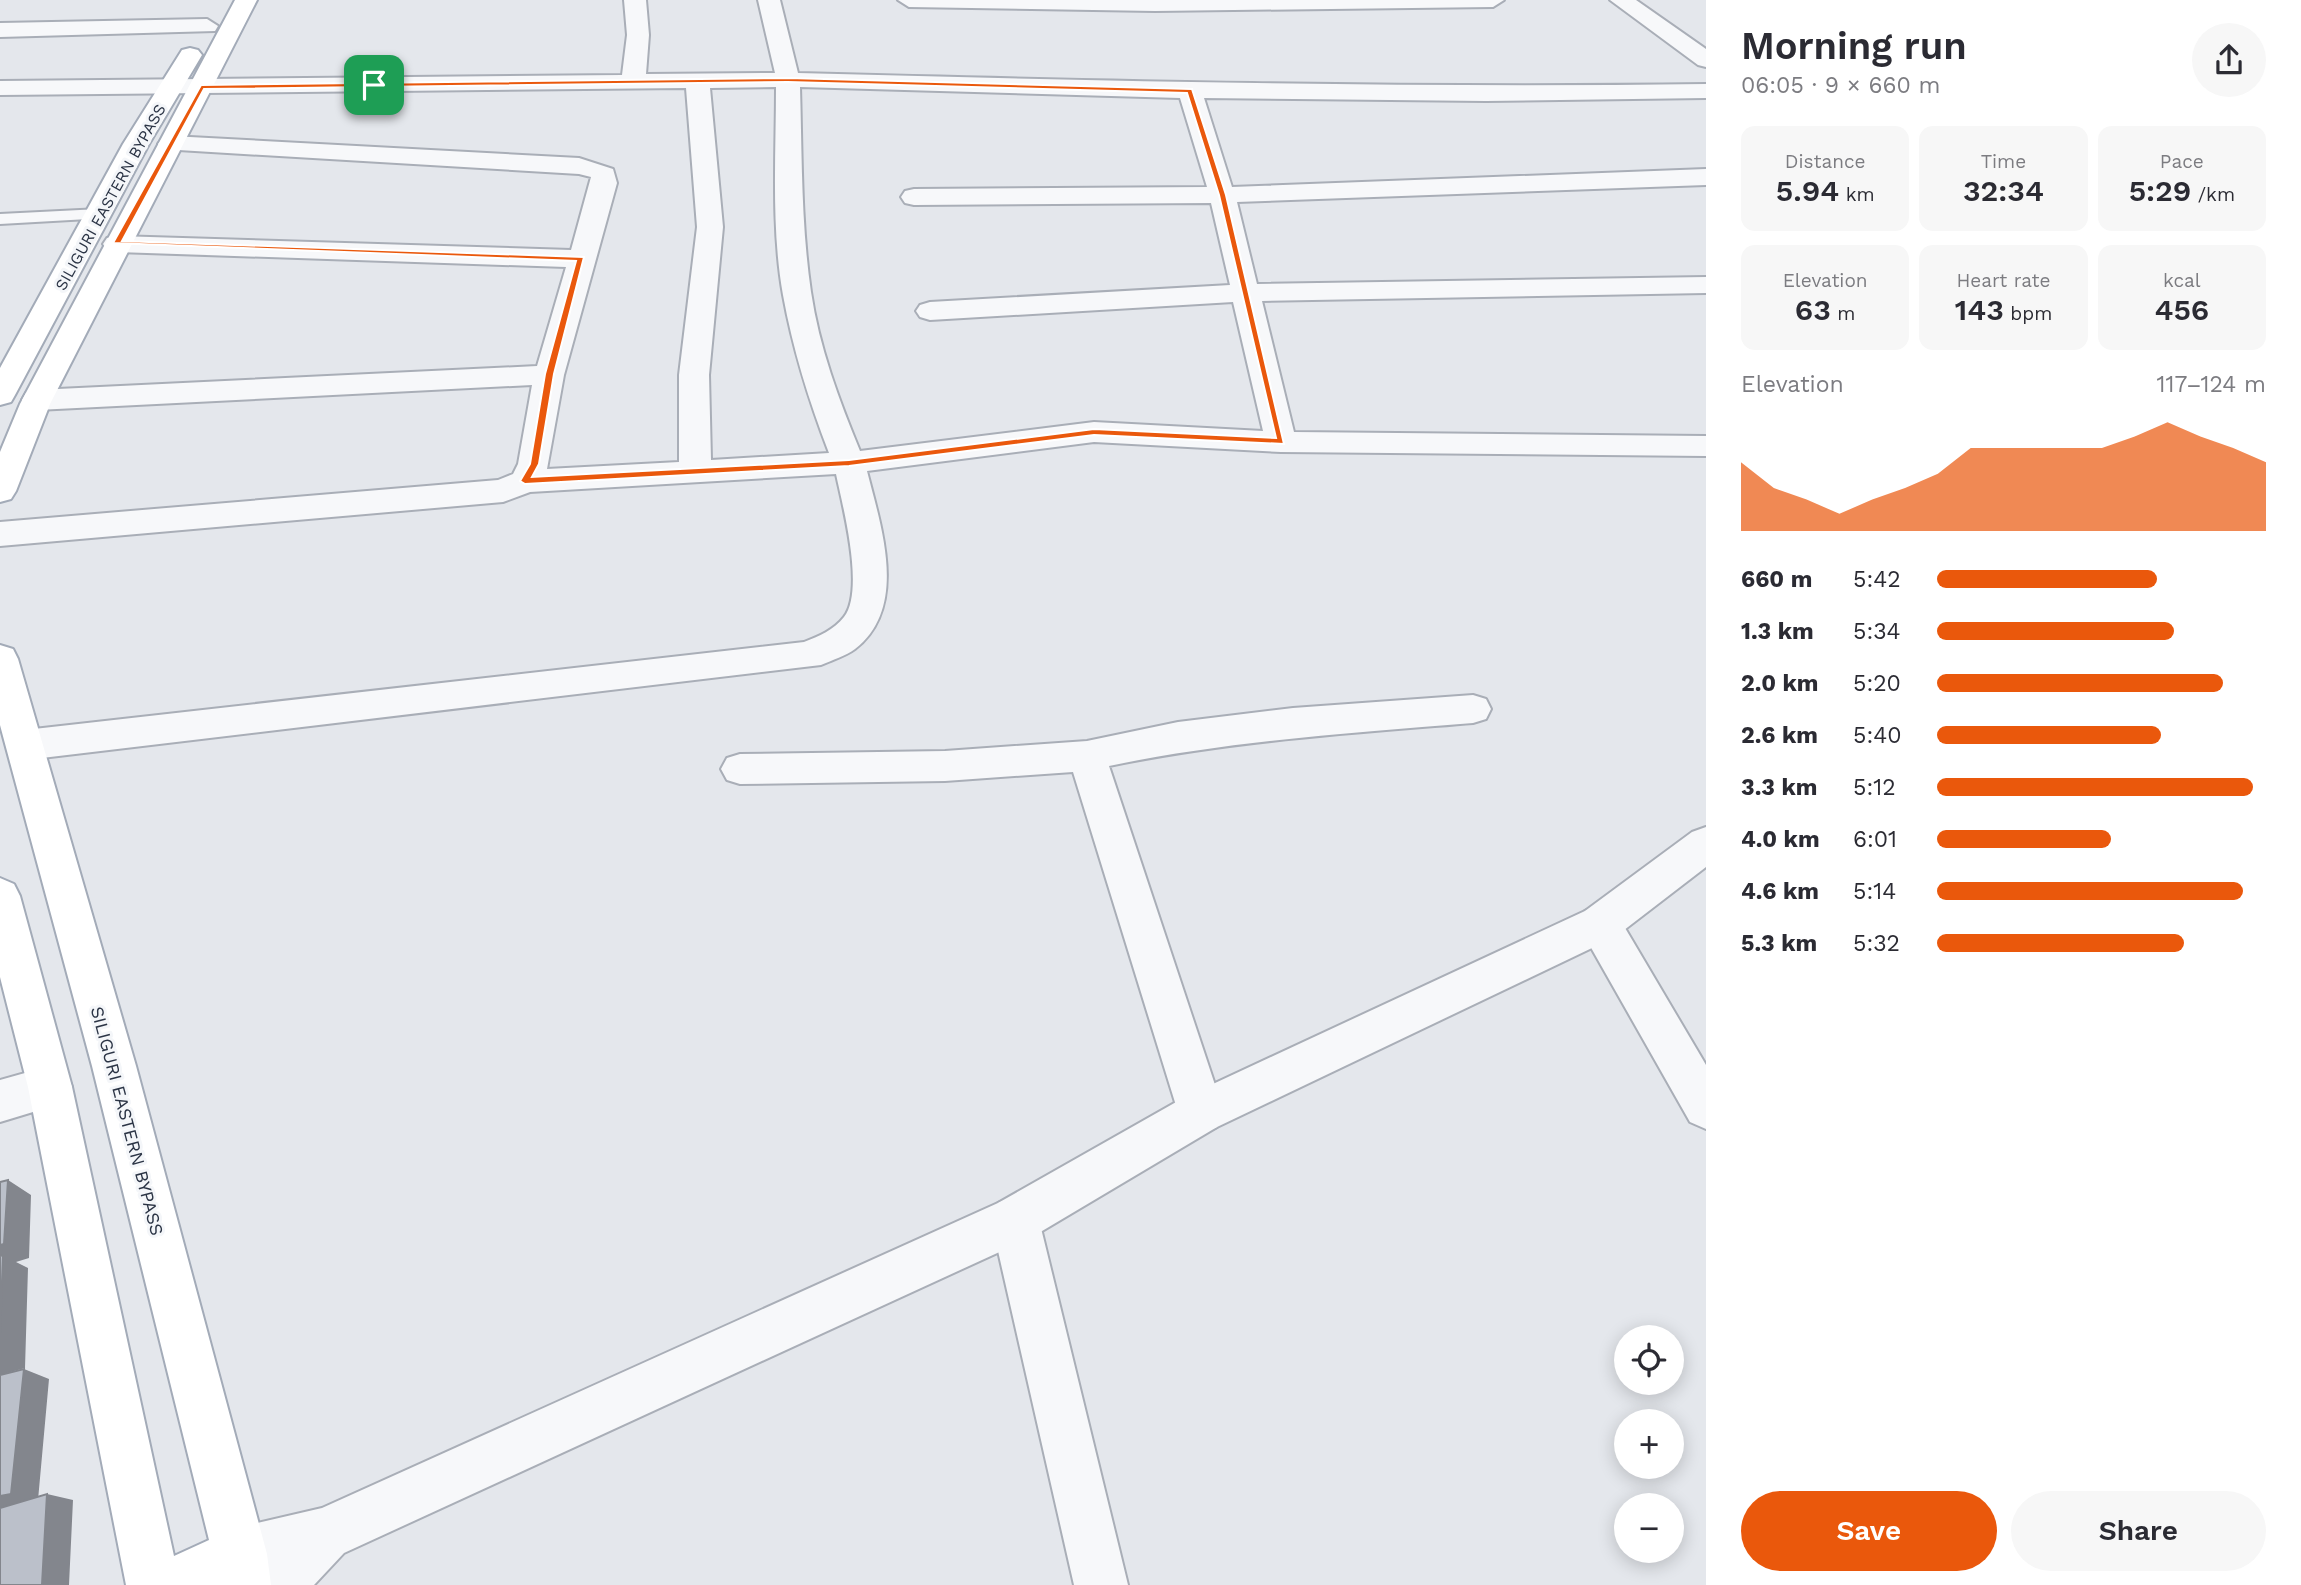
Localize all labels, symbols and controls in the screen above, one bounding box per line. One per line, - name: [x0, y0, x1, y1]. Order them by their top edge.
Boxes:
- button: share: [2192, 23, 2266, 97]
- text: Morning run: [1741, 24, 1967, 68]
- pin: [344, 55, 404, 115]
- icon: arrive: [355, 66, 393, 104]
- text: 06:05 · 9 × 660 m: [1741, 72, 1940, 99]
- street label: SILIGURI EASTERN BYPASS: [51, 101, 170, 294]
- text: Distance: [1785, 150, 1866, 173]
- text: Time: [1981, 150, 2026, 173]
- text: Pace: [2160, 150, 2204, 173]
- text: 5.94: [1776, 173, 1839, 208]
- text: 32:34: [1963, 173, 2044, 208]
- text: 5:29: [2129, 173, 2191, 208]
- text: km: [1839, 183, 1875, 206]
- text: /km: [2191, 183, 2235, 206]
- text: Elevation: [1783, 269, 1868, 292]
- text: Heart rate: [1957, 269, 2050, 292]
- text: kcal: [2163, 269, 2201, 292]
- text: 63: [1795, 292, 1831, 327]
- text: 143: [1955, 292, 2004, 327]
- text: 456: [2154, 292, 2209, 327]
- text: m: [1831, 302, 1855, 325]
- text: bpm: [2004, 302, 2052, 325]
- text: Elevation: [1741, 371, 1844, 398]
- text: 117–124 m: [2157, 371, 2266, 398]
- text: 660 m: [1741, 566, 1812, 593]
- text: 5:42: [1853, 566, 1901, 593]
- text: 1.3 km: [1741, 618, 1814, 645]
- text: 5:34: [1853, 618, 1901, 645]
- text: 2.0 km: [1741, 670, 1819, 697]
- text: 5:20: [1853, 670, 1901, 697]
- text: 2.6 km: [1741, 722, 1818, 749]
- text: 5:40: [1853, 722, 1902, 749]
- text: 3.3 km: [1741, 774, 1817, 801]
- text: 5:12: [1853, 774, 1896, 801]
- text: 4.0 km: [1741, 826, 1820, 853]
- text: 6:01: [1853, 826, 1897, 853]
- text: 4.6 km: [1741, 878, 1819, 905]
- text: 5:14: [1853, 878, 1896, 905]
- text: 5.3 km: [1741, 930, 1817, 957]
- text: 5:32: [1853, 930, 1900, 957]
- street label: SILIGURI EASTERN BYPASS: [87, 1004, 168, 1238]
- map controls: [1614, 1325, 1684, 1563]
- button: locate: [1614, 1325, 1684, 1395]
- button: +: [1614, 1409, 1684, 1479]
- button: Save: [1741, 1491, 1997, 1571]
- button: Share: [2011, 1491, 2266, 1571]
- button: −: [1614, 1493, 1684, 1563]

